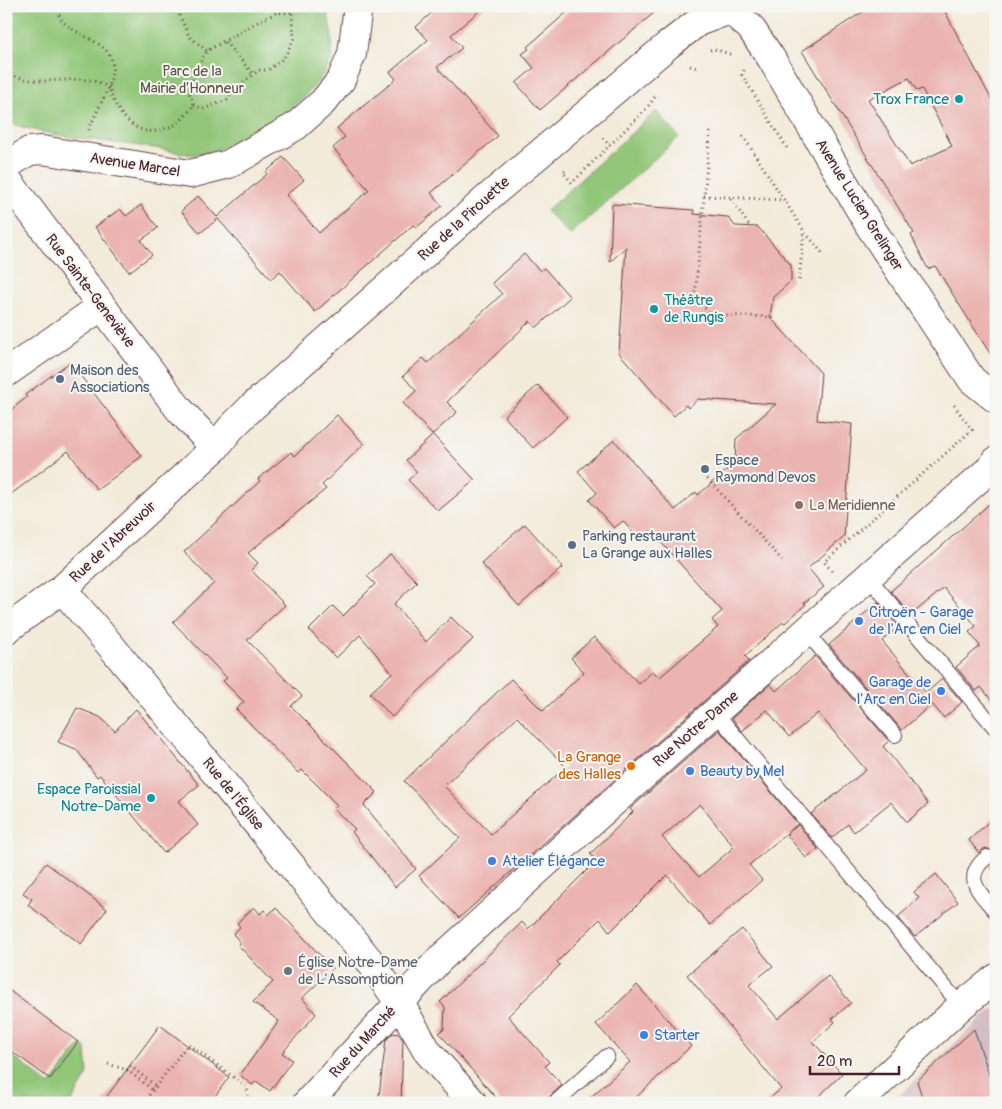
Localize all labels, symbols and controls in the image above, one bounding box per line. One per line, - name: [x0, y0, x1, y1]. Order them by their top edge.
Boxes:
- park label: Parc de la Mairie d’Honneur: [140, 62, 245, 98]
- place label: Trox France: [873, 90, 950, 109]
- marker: Trox France: [953, 93, 965, 105]
- street label: Avenue Lucien Grelinger: [811, 136, 908, 275]
- street label: Avenue Marcel: [89, 148, 181, 182]
- street label: Rue de la Pirouette: [414, 172, 514, 265]
- street label: Rue Sainte-Geneviève: [41, 230, 139, 352]
- place label: Théâtre de Rungis: [664, 291, 724, 327]
- marker: Théâtre de Rungis: [648, 303, 660, 315]
- place label: Maison des Associations: [70, 361, 150, 397]
- marker: Maison des Associations: [54, 373, 66, 385]
- place label: Espace Raymond Devos: [715, 451, 816, 487]
- marker: Espace Raymond Devos: [699, 463, 711, 475]
- place label: La Meridienne: [809, 496, 896, 515]
- street label: Rue de l'Abreuvoir: [66, 497, 161, 587]
- marker: La Meridienne: [793, 499, 805, 511]
- place label: Parking restaurant La Grange aux Halles: [582, 527, 712, 563]
- marker: Parking restaurant La Grange aux Halles: [566, 539, 578, 551]
- place label: Citroën - Garage de l'Arc en Ciel: [869, 603, 974, 639]
- marker: Citroën - Garage de l'Arc en Ciel: [853, 615, 865, 627]
- place label: Garage de l'Arc en Ciel: [857, 673, 932, 709]
- marker: Garage de l'Arc en Ciel: [935, 685, 947, 697]
- street label: Rue Notre-Dame: [649, 686, 743, 771]
- place label: La Grange des Halles: [557, 748, 622, 784]
- street label: Rue de l'Église: [198, 754, 268, 835]
- marker: La Grange des Halles: [625, 760, 637, 772]
- place label: Beauty by Mel: [700, 762, 785, 781]
- marker: Beauty by Mel: [684, 765, 696, 777]
- place label: Espace Paroissial Notre-Dame: [37, 780, 142, 816]
- marker: Espace Paroissial Notre-Dame: [145, 792, 157, 804]
- place label: Atelier Élégance: [502, 852, 606, 871]
- marker: Atelier Élégance: [486, 855, 498, 867]
- place label: Église Notre-Dame de L'Assomption: [298, 953, 418, 989]
- marker: Église Notre-Dame de L'Assomption: [282, 965, 294, 977]
- street label: Rue du Marché: [326, 1002, 400, 1082]
- place label: Starter: [654, 1026, 701, 1045]
- marker: Starter: [638, 1029, 650, 1041]
- scale bar: [810, 1044, 898, 1076]
- text: 20 m: [817, 1052, 852, 1071]

